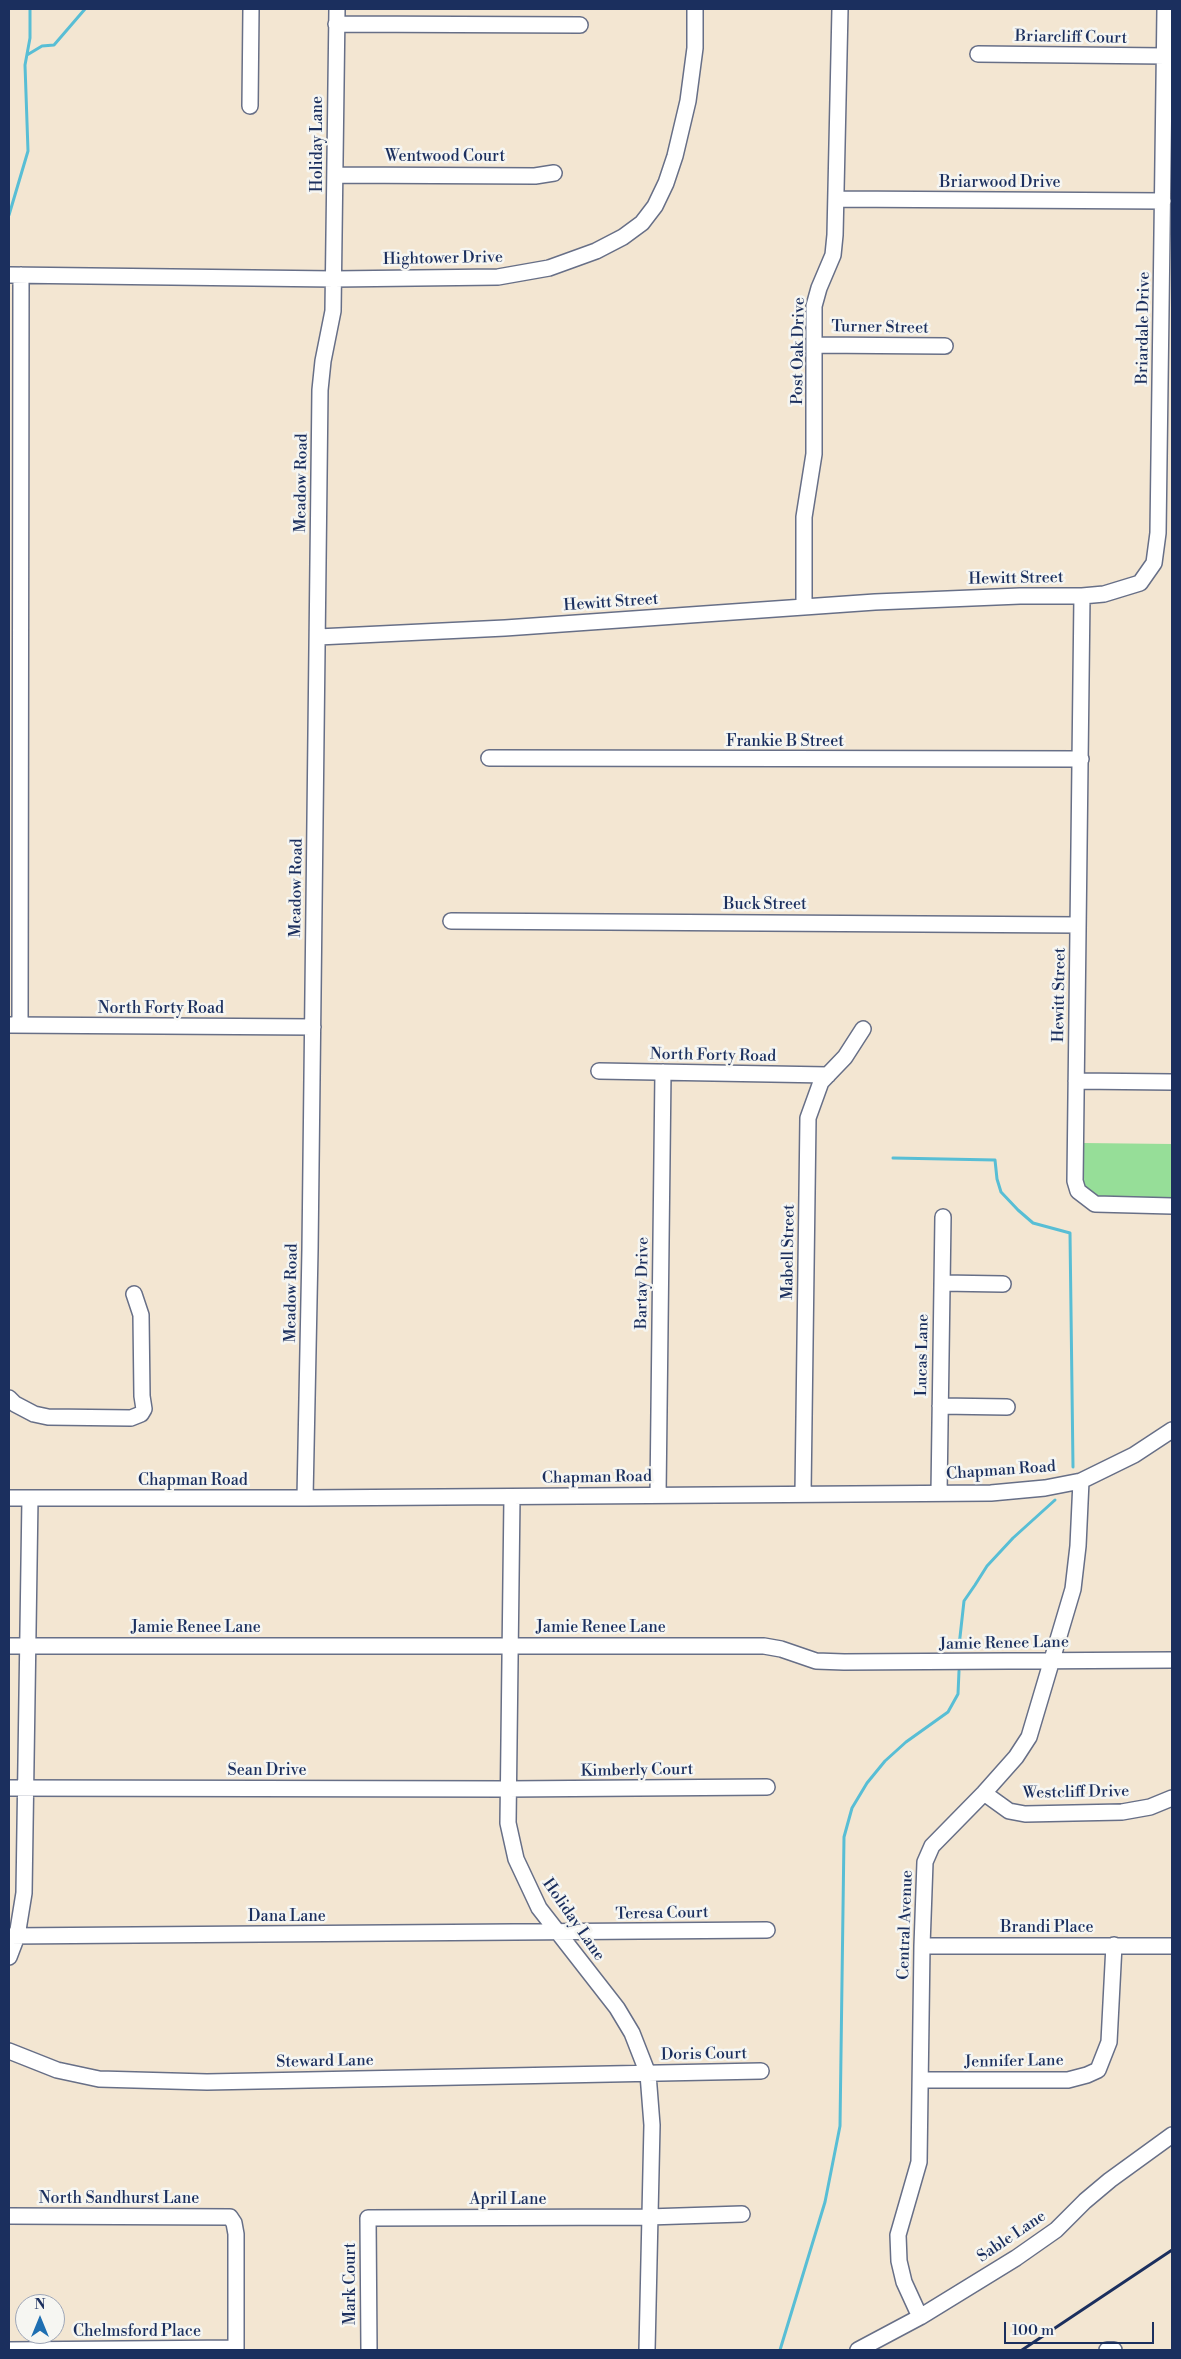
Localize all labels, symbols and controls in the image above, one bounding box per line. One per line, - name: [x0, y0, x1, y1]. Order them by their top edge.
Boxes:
- street label: Briarcliff Court: [1015, 27, 1127, 49]
- street label: Holiday Lane: [308, 96, 328, 192]
- street label: Wentwood Court: [385, 147, 505, 167]
- street label: Briarwood Drive: [939, 173, 1061, 193]
- street label: Hightower Drive: [383, 248, 503, 270]
- street label: Briardale Drive: [1133, 272, 1155, 384]
- street label: Post Oak Drive: [788, 297, 810, 405]
- street label: Turner Street: [831, 318, 929, 338]
- street label: Meadow Road: [292, 433, 312, 533]
- street label: Hewitt Street: [968, 569, 1064, 589]
- street label: Hewitt Street: [563, 590, 659, 616]
- street label: Frankie B Street: [726, 732, 844, 752]
- street label: Meadow Road: [287, 838, 307, 938]
- street label: Buck Street: [723, 895, 807, 915]
- street label: Hewitt Street: [1050, 947, 1070, 1043]
- street label: North Forty Road: [98, 999, 224, 1019]
- street label: North Forty Road: [650, 1045, 776, 1067]
- street label: Mabell Street: [779, 1204, 799, 1300]
- street label: Bartay Drive: [633, 1237, 653, 1329]
- street label: Meadow Road: [282, 1243, 302, 1343]
- street label: Lucas Lane: [913, 1314, 933, 1396]
- street label: Chapman Road: [946, 1458, 1056, 1484]
- street label: Chapman Road: [542, 1467, 652, 1489]
- street label: Chapman Road: [138, 1471, 248, 1491]
- street label: Jamie Renee Lane: [131, 1618, 261, 1638]
- street label: Jamie Renee Lane: [536, 1618, 666, 1638]
- street label: Jamie Renee Lane: [939, 1633, 1069, 1655]
- street label: Kimberly Court: [580, 1760, 694, 1782]
- street label: Sean Drive: [228, 1761, 306, 1781]
- street label: Westcliff Drive: [1023, 1782, 1129, 1804]
- street label: Central Avenue: [894, 1870, 918, 1980]
- street label: Holiday Lane: [538, 1875, 608, 1965]
- street label: Teresa Court: [615, 1904, 709, 1924]
- street label: Dana Lane: [248, 1907, 326, 1927]
- street label: Brandi Place: [1000, 1918, 1094, 1938]
- street label: Doris Court: [661, 2045, 747, 2065]
- street label: Steward Lane: [276, 2052, 374, 2072]
- street label: Jennifer Lane: [964, 2052, 1064, 2072]
- street label: North Sandhurst Lane: [39, 2189, 199, 2209]
- street label: April Lane: [469, 2190, 547, 2210]
- street label: Sable Lane: [974, 2207, 1050, 2267]
- street label: Mark Court: [341, 2243, 361, 2325]
- north arrow: [15, 2294, 65, 2344]
- text: N: [34, 2296, 46, 2314]
- scale bar: [1006, 2312, 1156, 2344]
- text: 100 m: [1012, 2321, 1054, 2340]
- street label: Chelmsford Place: [73, 2322, 201, 2342]

